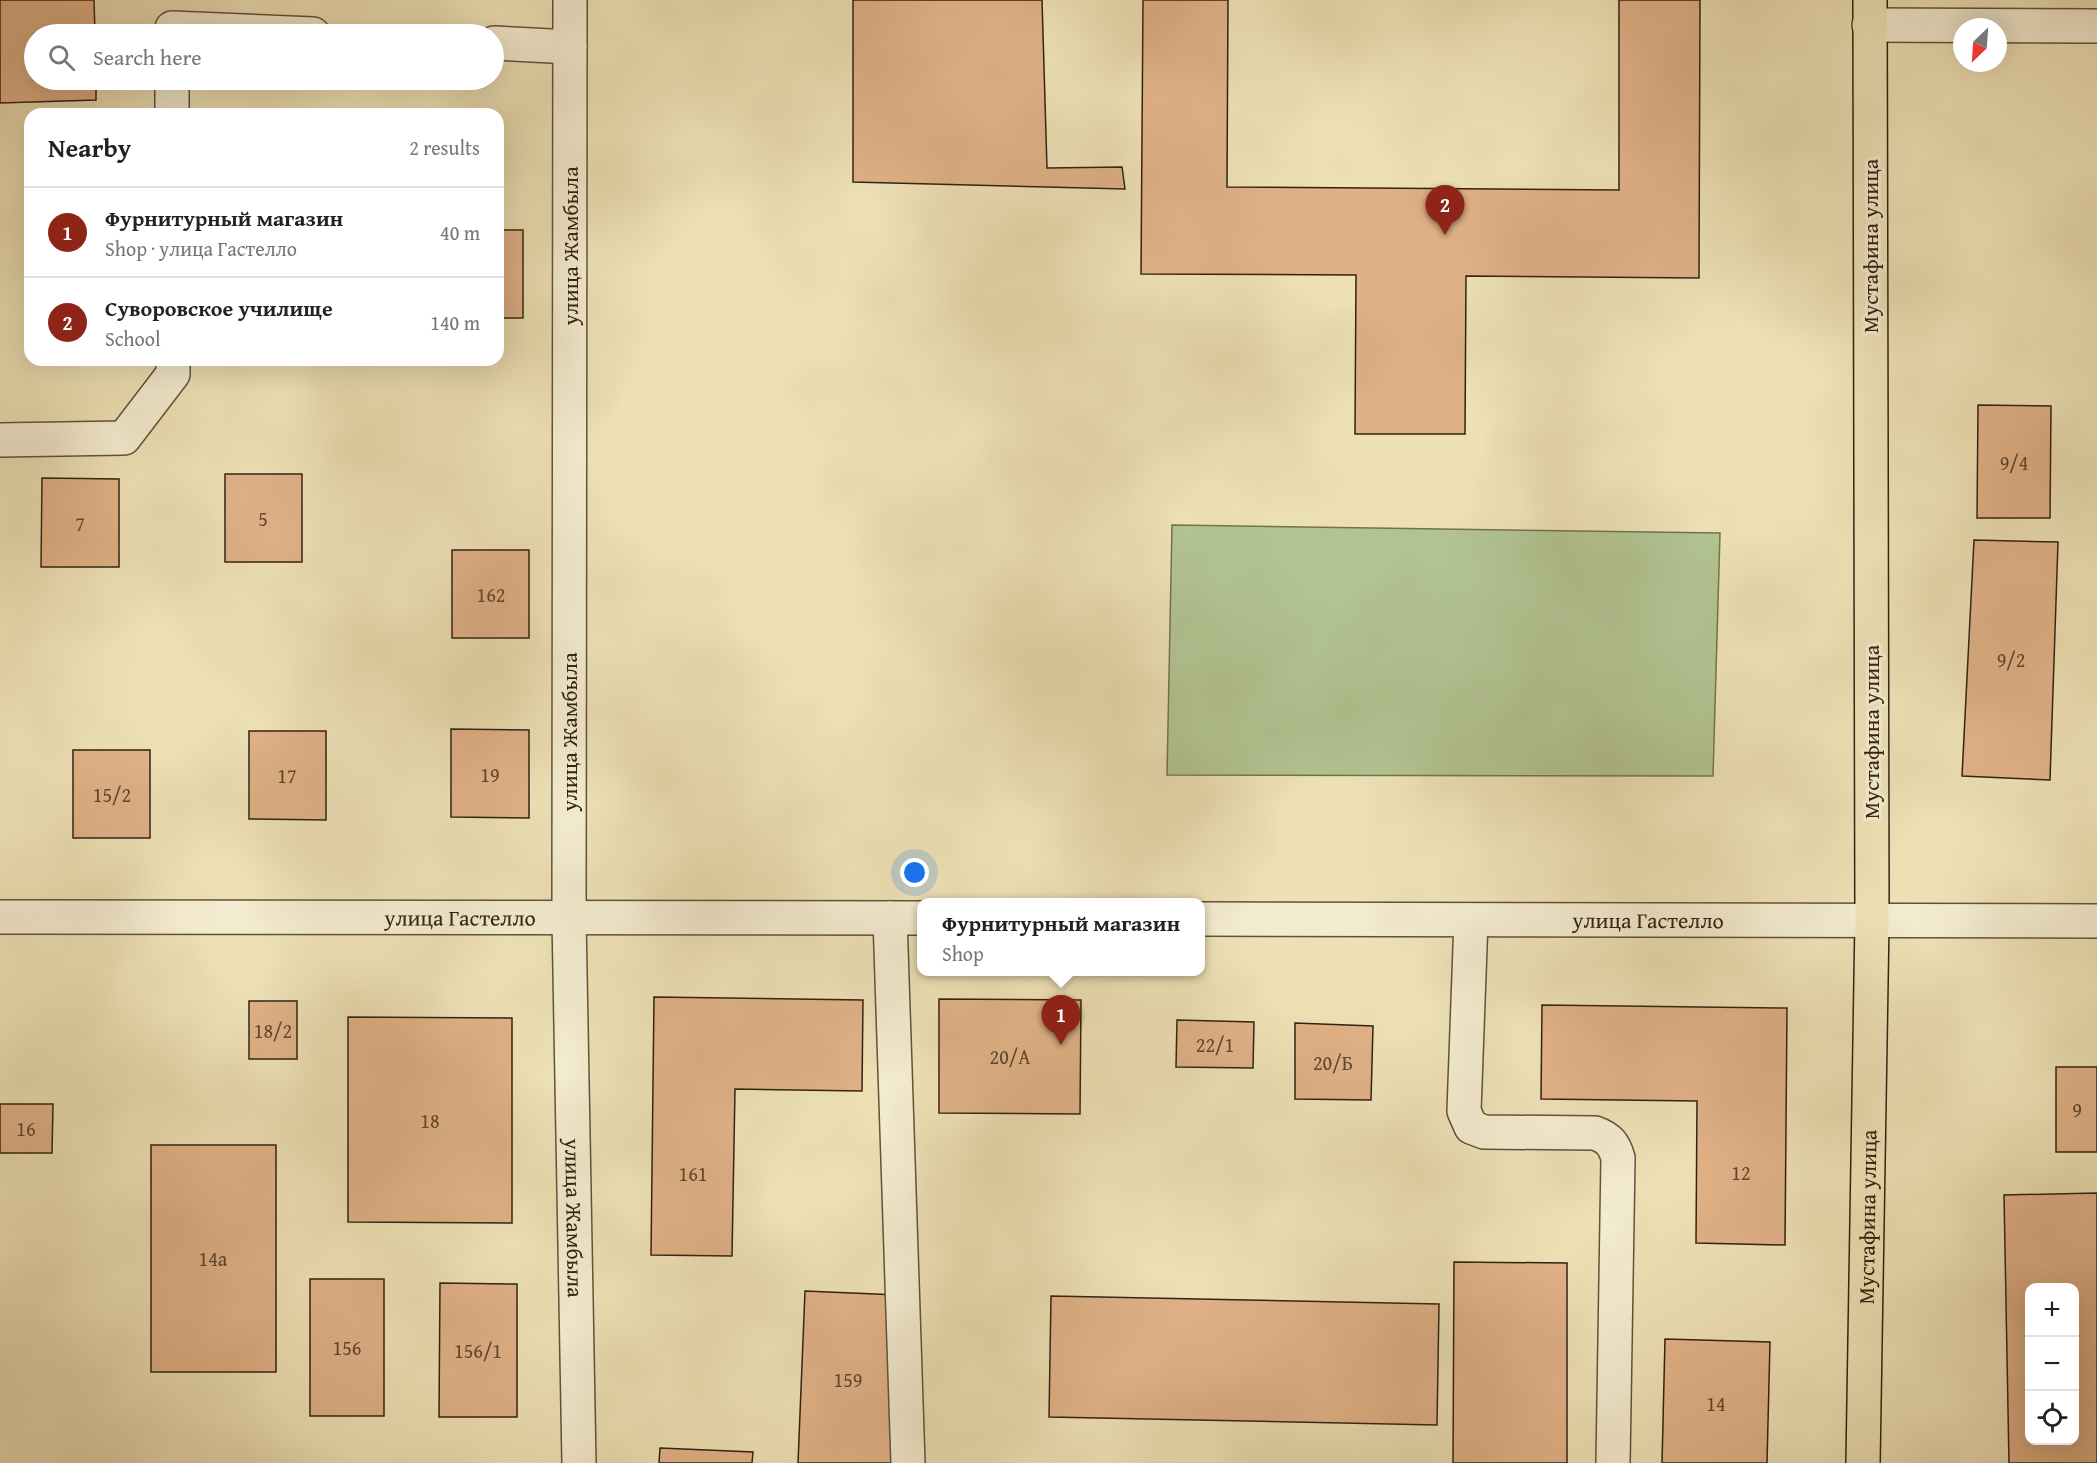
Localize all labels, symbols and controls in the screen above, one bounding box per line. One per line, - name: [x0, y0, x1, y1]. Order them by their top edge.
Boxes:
- north arrow: [1953, 18, 2007, 72]
- search box: [24, 24, 504, 90]
- icon: search: [45, 41, 78, 74]
- text: Search here: [93, 41, 202, 73]
- text: Nearby: [48, 128, 131, 167]
- text: 2 results: [409, 133, 480, 162]
- street label: Мустафина улица: [1854, 158, 1886, 333]
- street label: улица Жамбыла: [554, 166, 586, 327]
- pin: 2: [1426, 186, 1464, 235]
- text: Фурнитурный магазин: [105, 202, 343, 234]
- text: 1: [62, 218, 73, 247]
- text: 40 m: [440, 218, 480, 247]
- text: Shop · улица Гастелло: [105, 234, 297, 263]
- text: Суворовское училище: [105, 292, 333, 324]
- text: 2: [62, 308, 73, 337]
- text: 140 m: [430, 308, 480, 337]
- text: School: [105, 324, 161, 353]
- house number: 9/4: [2000, 448, 2028, 477]
- house number: 5: [258, 504, 268, 533]
- house number: 7: [75, 509, 85, 538]
- house number: 162: [477, 580, 505, 609]
- street label: Мустафина улица: [1855, 644, 1887, 819]
- house number: 9/2: [1997, 645, 2025, 674]
- street label: улица Жамбыла: [553, 652, 585, 813]
- house number: 19: [480, 760, 500, 789]
- house number: 17: [277, 761, 297, 790]
- house number: 15/2: [93, 780, 131, 809]
- your location: [900, 858, 929, 887]
- popup: [917, 898, 1205, 976]
- street label: улица Гастелло: [383, 901, 536, 934]
- street label: улица Гастелло: [1571, 904, 1724, 936]
- text: Фурнитурный магазин: [942, 907, 1180, 939]
- text: Shop: [942, 939, 984, 968]
- pin: 1: [1042, 996, 1080, 1045]
- house number: 18/2: [254, 1016, 292, 1045]
- house number: 22/1: [1196, 1030, 1234, 1059]
- house number: 20/А: [990, 1042, 1030, 1071]
- house number: 20/Б: [1313, 1048, 1353, 1077]
- house number: 9: [2072, 1095, 2082, 1124]
- house number: 18: [420, 1106, 440, 1135]
- house number: 16: [16, 1114, 36, 1143]
- street label: Мустафина улица: [1850, 1129, 1885, 1305]
- street label: улица Жамбыла: [557, 1137, 592, 1298]
- house number: 12: [1731, 1158, 1751, 1187]
- house number: 161: [679, 1159, 707, 1188]
- house number: 14а: [199, 1244, 228, 1273]
- map controls: [2025, 1283, 2079, 1445]
- button: +: [2025, 1283, 2079, 1337]
- house number: 156: [333, 1333, 361, 1362]
- house number: 156/1: [454, 1336, 502, 1365]
- button: −: [2025, 1337, 2079, 1391]
- house number: 159: [834, 1365, 862, 1394]
- house number: 14: [1706, 1389, 1726, 1418]
- button: locate: [2025, 1391, 2079, 1445]

